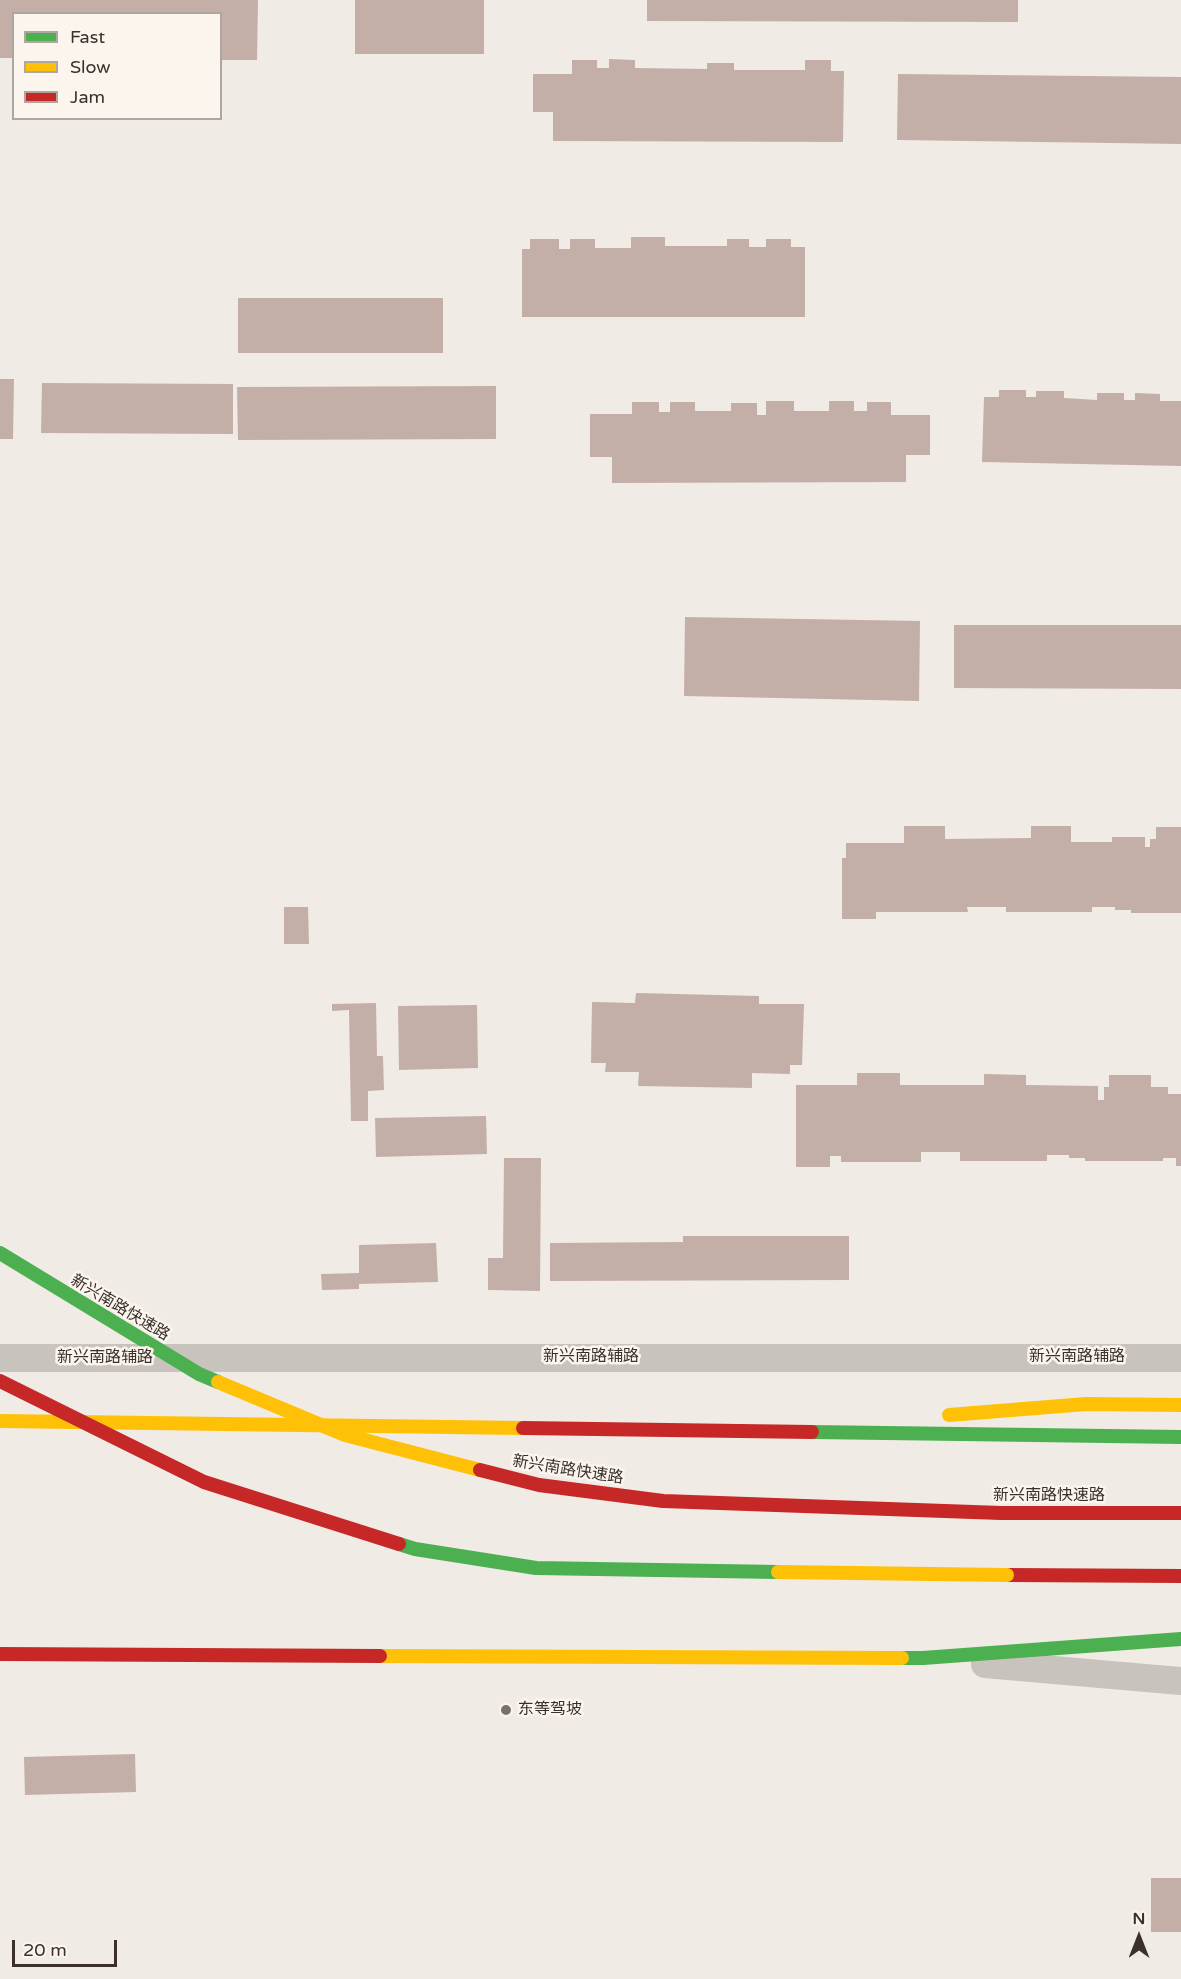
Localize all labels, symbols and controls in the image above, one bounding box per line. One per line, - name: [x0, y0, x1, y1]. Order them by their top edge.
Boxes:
- legend: [12, 12, 222, 120]
- text: Fast: [70, 26, 105, 48]
- text: Slow: [70, 56, 111, 78]
- text: Jam: [70, 86, 105, 108]
- street label: 新兴南路快速路: [67, 1271, 173, 1345]
- street label: 新兴南路辅路: [543, 1347, 639, 1367]
- street label: 新兴南路辅路: [1029, 1347, 1125, 1367]
- street label: 新兴南路辅路: [57, 1348, 153, 1368]
- street label: 新兴南路快速路: [511, 1452, 625, 1488]
- street label: 新兴南路快速路: [993, 1486, 1105, 1506]
- place label: 东等驾坡: [518, 1700, 582, 1720]
- marker: 东等驾坡: [499, 1703, 513, 1717]
- north arrow: [1109, 1907, 1169, 1967]
- text: N: [1133, 1909, 1145, 1929]
- scale bar: [15, 1928, 120, 1966]
- text: 20 m: [23, 1939, 67, 1961]

